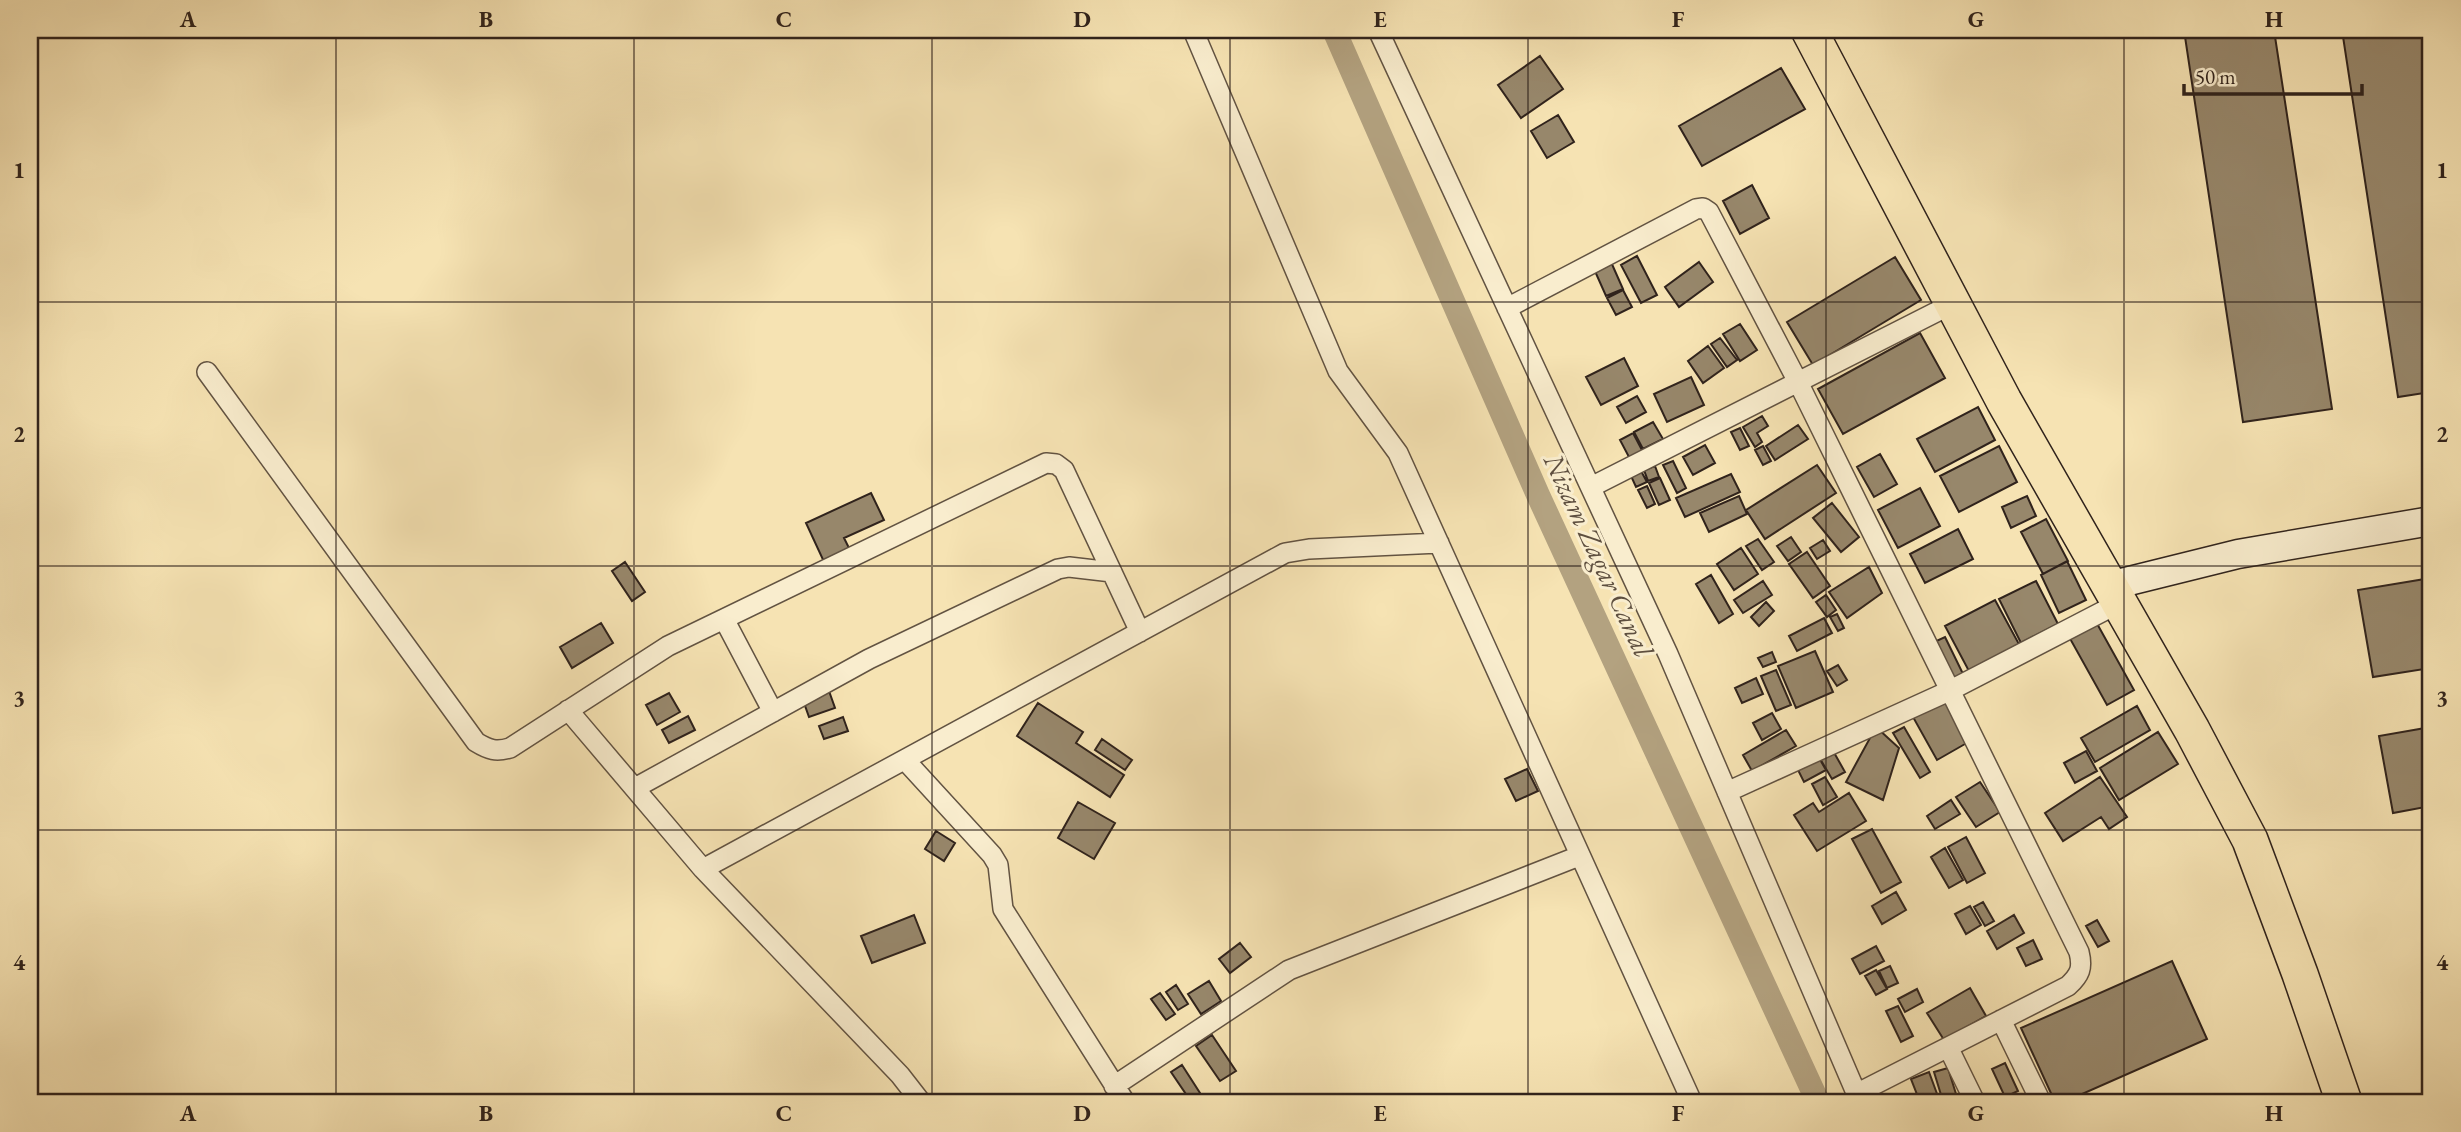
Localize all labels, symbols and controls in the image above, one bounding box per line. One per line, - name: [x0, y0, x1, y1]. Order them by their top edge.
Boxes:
- text: A: [179, 4, 197, 34]
- text: B: [479, 4, 493, 34]
- text: C: [776, 4, 792, 34]
- text: D: [1073, 4, 1091, 34]
- text: E: [1373, 4, 1387, 34]
- text: F: [1672, 4, 1685, 34]
- text: G: [1968, 4, 1984, 34]
- text: H: [2265, 4, 2283, 34]
- scale bar: [2184, 52, 2363, 96]
- text: 50 m: [2195, 63, 2236, 90]
- text: 1: [13, 155, 25, 185]
- text: 1: [2436, 155, 2448, 185]
- text: 2: [13, 419, 25, 449]
- text: 2: [2436, 419, 2448, 449]
- water label: Nizam Zagar Canal: [1536, 447, 1662, 663]
- text: 3: [13, 683, 25, 713]
- text: 3: [2436, 683, 2448, 713]
- text: 4: [13, 947, 26, 977]
- text: 4: [2436, 947, 2449, 977]
- text: A: [179, 1098, 197, 1128]
- text: B: [479, 1098, 493, 1128]
- text: C: [776, 1098, 792, 1128]
- text: D: [1073, 1098, 1091, 1128]
- text: E: [1373, 1098, 1387, 1128]
- text: F: [1672, 1098, 1685, 1128]
- text: G: [1968, 1098, 1984, 1128]
- text: H: [2265, 1098, 2283, 1128]

